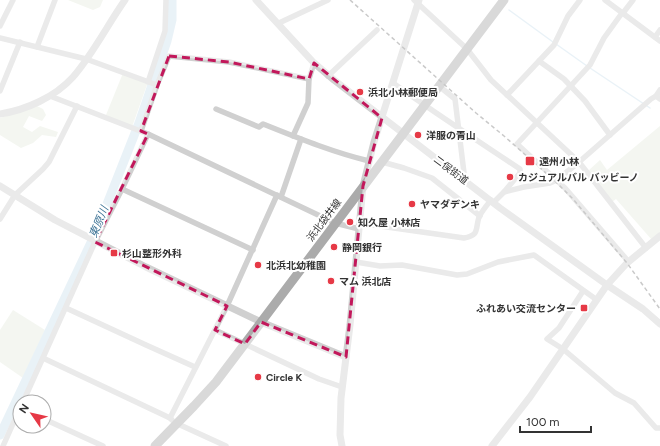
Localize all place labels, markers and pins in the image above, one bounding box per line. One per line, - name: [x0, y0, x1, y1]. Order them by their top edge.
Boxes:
- place label: 浜北小林郵便局: [368, 86, 438, 99]
- marker: 浜北小林郵便局: [355, 87, 365, 97]
- place label: 洋服の青山: [426, 129, 476, 142]
- marker: 洋服の青山: [413, 130, 423, 140]
- marker: 遠州小林: [524, 155, 536, 167]
- place label: 遠州小林: [539, 155, 579, 168]
- place label: カジュアルバル バッビーノ: [518, 171, 639, 184]
- marker: カジュアルバル バッビーノ: [505, 172, 515, 182]
- place label: ヤマダデンキ: [420, 198, 480, 211]
- marker: ヤマダデンキ: [407, 199, 417, 209]
- place label: 知久屋 小林店: [358, 216, 420, 229]
- marker: 知久屋 小林店: [345, 217, 355, 227]
- place label: 静岡銀行: [342, 241, 382, 254]
- marker: 静岡銀行: [329, 242, 339, 252]
- place label: 杉山整形外科: [122, 247, 182, 260]
- marker: 杉山整形外科: [109, 248, 119, 258]
- place label: 北浜北幼稚園: [266, 259, 326, 272]
- marker: 北浜北幼稚園: [253, 260, 263, 270]
- place label: マム 浜北店: [339, 275, 391, 288]
- marker: マム 浜北店: [326, 276, 336, 286]
- place label: ふれあい交流センター: [476, 302, 576, 315]
- marker: ふれあい交流センター: [579, 303, 589, 313]
- place label: Circle K: [266, 371, 302, 384]
- marker: Circle K: [253, 372, 263, 382]

